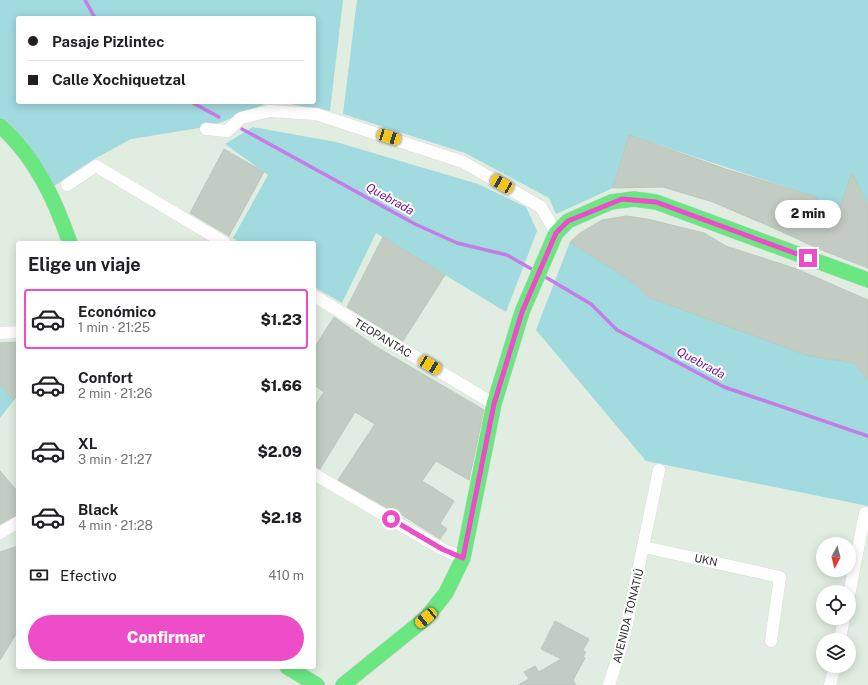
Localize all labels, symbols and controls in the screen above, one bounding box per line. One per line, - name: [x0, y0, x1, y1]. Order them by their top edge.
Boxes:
- text: Pasaje Pizlintec: [52, 33, 164, 50]
- text: Calle Xochiquetzal: [52, 71, 186, 88]
- car: [376, 128, 402, 146]
- car: [489, 173, 515, 195]
- water label: Quebrada: [363, 180, 417, 218]
- callout: 2 min: [775, 200, 841, 228]
- text: 2 min: [791, 206, 825, 221]
- route end: [799, 249, 817, 267]
- text: Elige un viaje: [28, 254, 141, 275]
- icon: car: [30, 301, 66, 337]
- text: Económico: [78, 303, 156, 320]
- text: $1.23: [260, 311, 302, 328]
- street label: TEOPANTAC: [352, 316, 414, 360]
- text: 1 min · 21:25: [78, 320, 150, 335]
- water label: Quebrada: [674, 344, 728, 382]
- car: [417, 354, 443, 376]
- icon: car: [30, 367, 66, 403]
- text: Confort: [78, 369, 133, 386]
- text: $1.66: [260, 377, 302, 394]
- text: 2 min · 21:26: [78, 386, 152, 401]
- icon: car: [30, 433, 66, 469]
- text: XL: [78, 435, 97, 452]
- text: $2.09: [258, 443, 302, 460]
- text: 3 min · 21:27: [78, 452, 152, 467]
- icon: car: [30, 499, 66, 535]
- text: Black: [78, 501, 118, 518]
- text: $2.18: [261, 509, 302, 526]
- route start: [382, 510, 400, 528]
- text: 4 min · 21:28: [78, 518, 153, 533]
- north arrow: [816, 537, 856, 577]
- map controls: [816, 537, 856, 673]
- street label: UKN: [693, 552, 719, 568]
- icon: cash: [28, 564, 50, 586]
- text: Efectivo: [60, 567, 117, 584]
- street label: AVENIDA TONATIÚ: [609, 567, 646, 665]
- text: 410 m: [268, 568, 304, 583]
- button: locate: [816, 585, 856, 625]
- car: [413, 606, 439, 630]
- button: Confirmar: [28, 615, 304, 661]
- button: layers: [816, 633, 856, 673]

